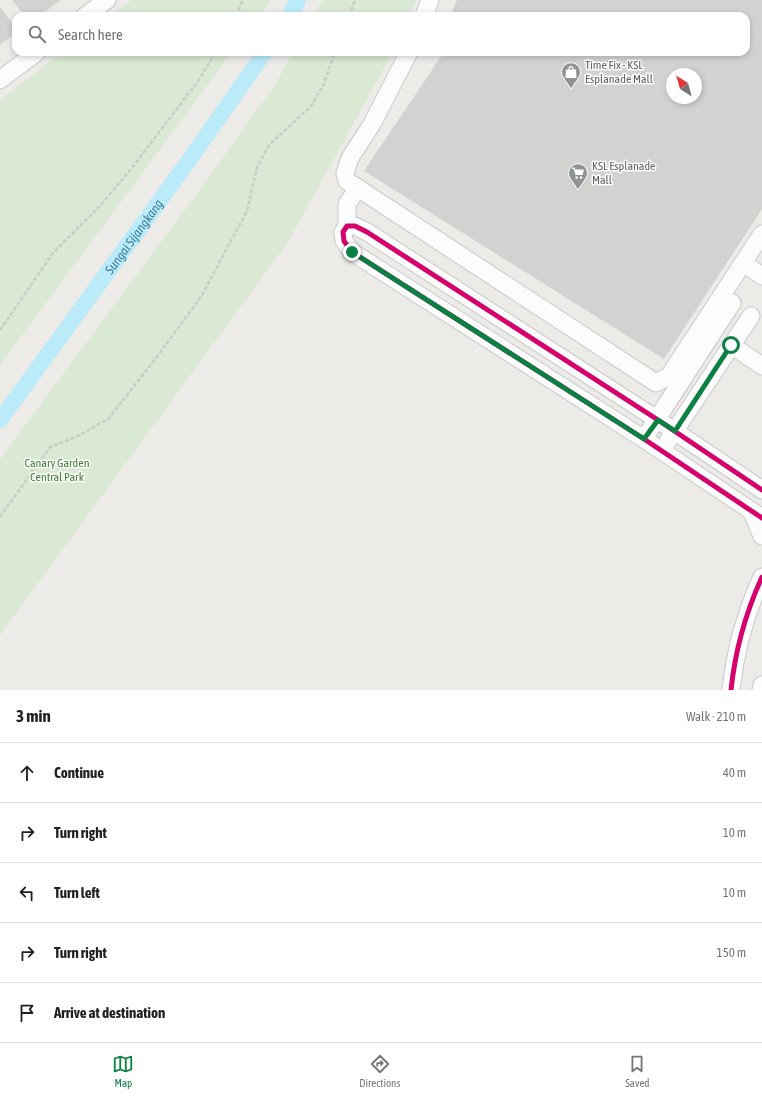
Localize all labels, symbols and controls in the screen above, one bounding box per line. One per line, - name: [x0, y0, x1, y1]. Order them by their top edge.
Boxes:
- search box: [12, 12, 750, 56]
- icon: search: [26, 23, 48, 45]
- text: Search here: [58, 26, 123, 43]
- place label: Time Fix - KSL Esplanade Mall: [585, 58, 654, 86]
- shop icon: Time Fix - KSL Esplanade Mall: [560, 61, 582, 89]
- north arrow: [666, 68, 702, 104]
- place label: KSL Esplanade Mall: [592, 159, 656, 187]
- supermarket icon: KSL Esplanade Mall: [567, 162, 589, 190]
- water label: Sungai Sijangkang: [101, 196, 166, 278]
- route end: [343, 243, 361, 261]
- route start: [722, 336, 740, 354]
- park label: Canary Garden Central Park: [25, 456, 89, 484]
- text: 3 min: [16, 706, 51, 726]
- text: Walk · 210 m: [686, 709, 746, 724]
- icon: ahead: [16, 762, 38, 784]
- text: Continue: [54, 764, 104, 781]
- text: 40 m: [723, 765, 746, 780]
- icon: right: [16, 822, 38, 844]
- text: Turn right: [54, 824, 107, 841]
- text: 10 m: [723, 825, 746, 840]
- icon: left: [16, 882, 38, 904]
- text: Turn left: [54, 884, 100, 901]
- text: 10 m: [723, 885, 746, 900]
- icon: right: [16, 942, 38, 964]
- text: Turn right: [54, 944, 107, 961]
- text: 150 m: [717, 945, 746, 960]
- icon: arrive: [16, 1002, 38, 1024]
- text: Arrive at destination: [54, 1004, 165, 1021]
- tab: Map: [112, 1053, 134, 1089]
- tab: Directions: [359, 1053, 400, 1089]
- tab: Saved: [625, 1053, 650, 1089]

